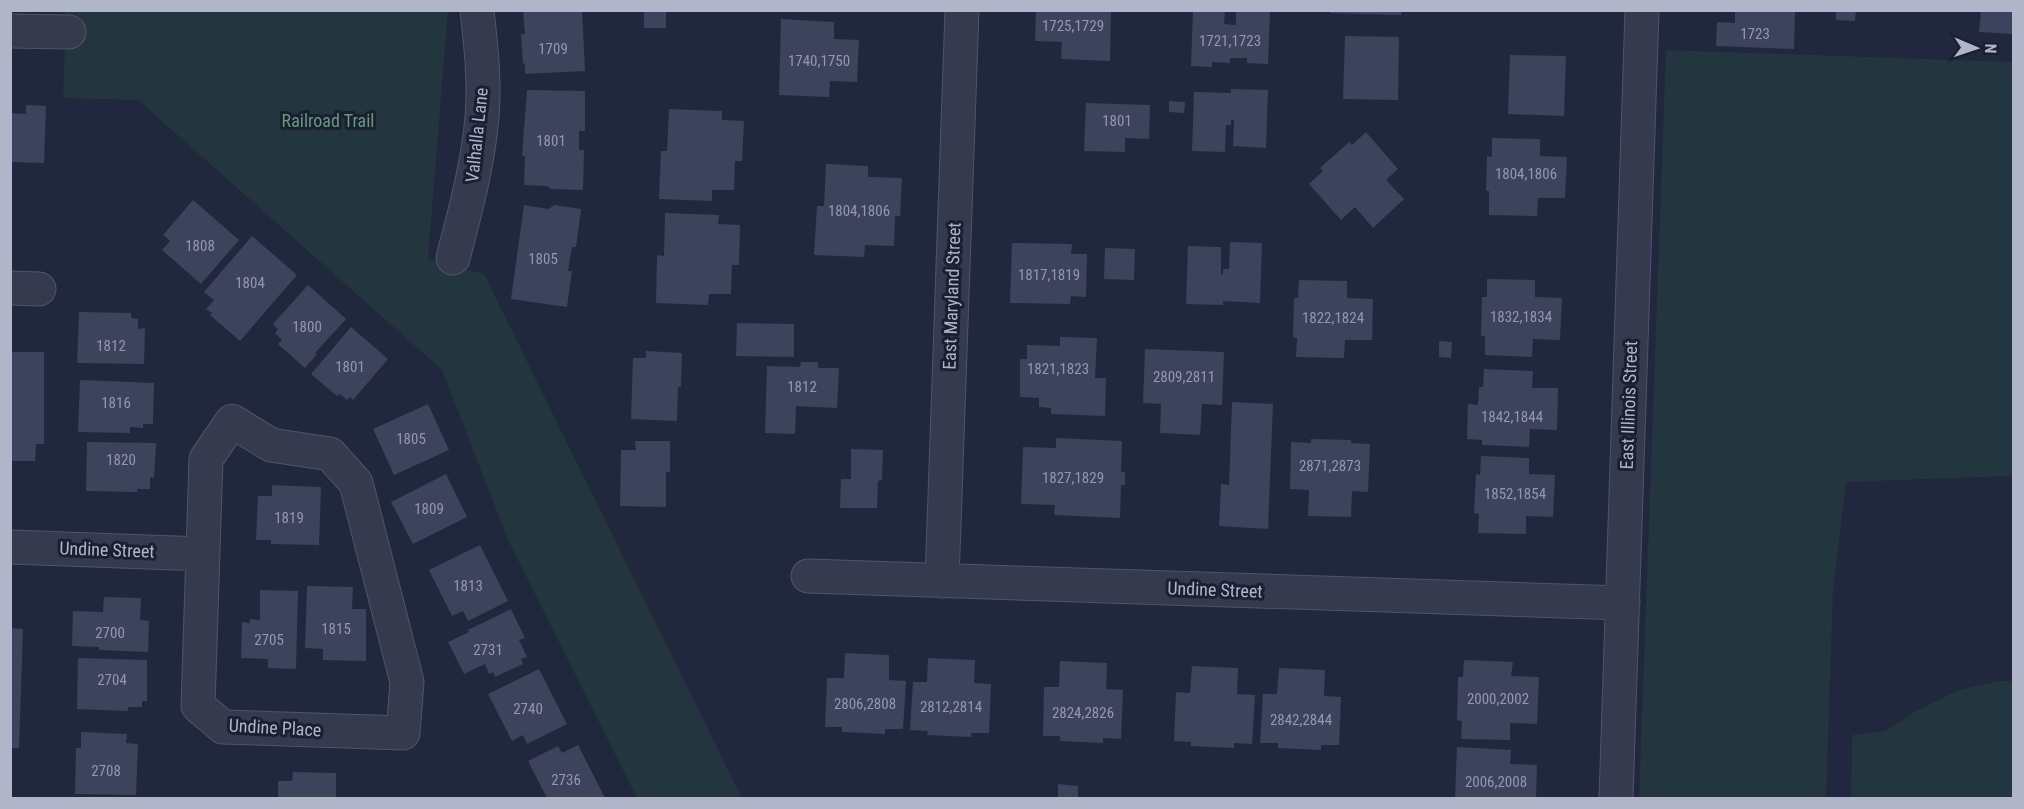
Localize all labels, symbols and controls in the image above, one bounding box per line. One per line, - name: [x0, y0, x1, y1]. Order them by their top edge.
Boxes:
- house number: 1725,1729: [1042, 17, 1104, 35]
- north arrow: [1946, 18, 2006, 78]
- house number: 1723: [1740, 25, 1770, 43]
- house number: 1721,1723: [1199, 32, 1261, 50]
- house number: 1709: [538, 40, 568, 58]
- text: N: [1981, 43, 2000, 54]
- house number: 1740,1750: [788, 52, 850, 70]
- street label: Valhalla Lane: [461, 87, 492, 183]
- park label: Railroad Trail: [282, 110, 374, 131]
- house number: 1801: [1102, 112, 1132, 130]
- house number: 1801: [536, 132, 566, 150]
- house number: 1804,1806: [1495, 165, 1557, 183]
- house number: 1804,1806: [828, 202, 890, 220]
- street label: East Maryland Street: [938, 222, 965, 370]
- house number: 1808: [185, 237, 215, 255]
- house number: 1805: [528, 250, 558, 268]
- house number: 1817,1819: [1018, 266, 1080, 284]
- house number: 1804: [235, 274, 265, 292]
- house number: 1832,1834: [1490, 308, 1552, 326]
- house number: 1822,1824: [1302, 309, 1364, 327]
- house number: 1800: [292, 318, 322, 336]
- house number: 1812: [96, 337, 126, 355]
- street label: East Illinois Street: [1616, 340, 1641, 470]
- house number: 1801: [335, 358, 365, 376]
- house number: 1821,1823: [1027, 360, 1089, 378]
- house number: 2809,2811: [1153, 368, 1215, 386]
- house number: 1812: [787, 378, 817, 396]
- house number: 1816: [101, 394, 131, 412]
- house number: 1842,1844: [1481, 408, 1543, 426]
- house number: 1805: [396, 430, 426, 448]
- house number: 1820: [106, 451, 136, 469]
- house number: 2871,2873: [1299, 457, 1361, 475]
- house number: 1827,1829: [1042, 469, 1104, 487]
- house number: 1852,1854: [1484, 485, 1546, 503]
- house number: 1809: [414, 500, 444, 518]
- house number: 1819: [274, 509, 304, 527]
- street label: Undine Street: [59, 537, 155, 562]
- house number: 1813: [453, 577, 483, 595]
- street label: Undine Street: [1167, 577, 1263, 602]
- house number: 1815: [321, 620, 351, 638]
- house number: 2700: [95, 624, 125, 642]
- house number: 2705: [254, 631, 284, 649]
- house number: 2731: [473, 641, 503, 659]
- house number: 2704: [97, 671, 127, 689]
- house number: 2000,2002: [1467, 690, 1529, 708]
- house number: 2806,2808: [834, 695, 896, 713]
- house number: 2812,2814: [920, 698, 982, 716]
- house number: 2740: [513, 700, 543, 718]
- house number: 2824,2826: [1052, 704, 1114, 722]
- house number: 2842,2844: [1270, 711, 1332, 729]
- street label: Undine Place: [228, 715, 322, 740]
- house number: 2708: [91, 762, 121, 780]
- house number: 2736: [551, 771, 581, 789]
- house number: 2006,2008: [1465, 773, 1527, 791]

